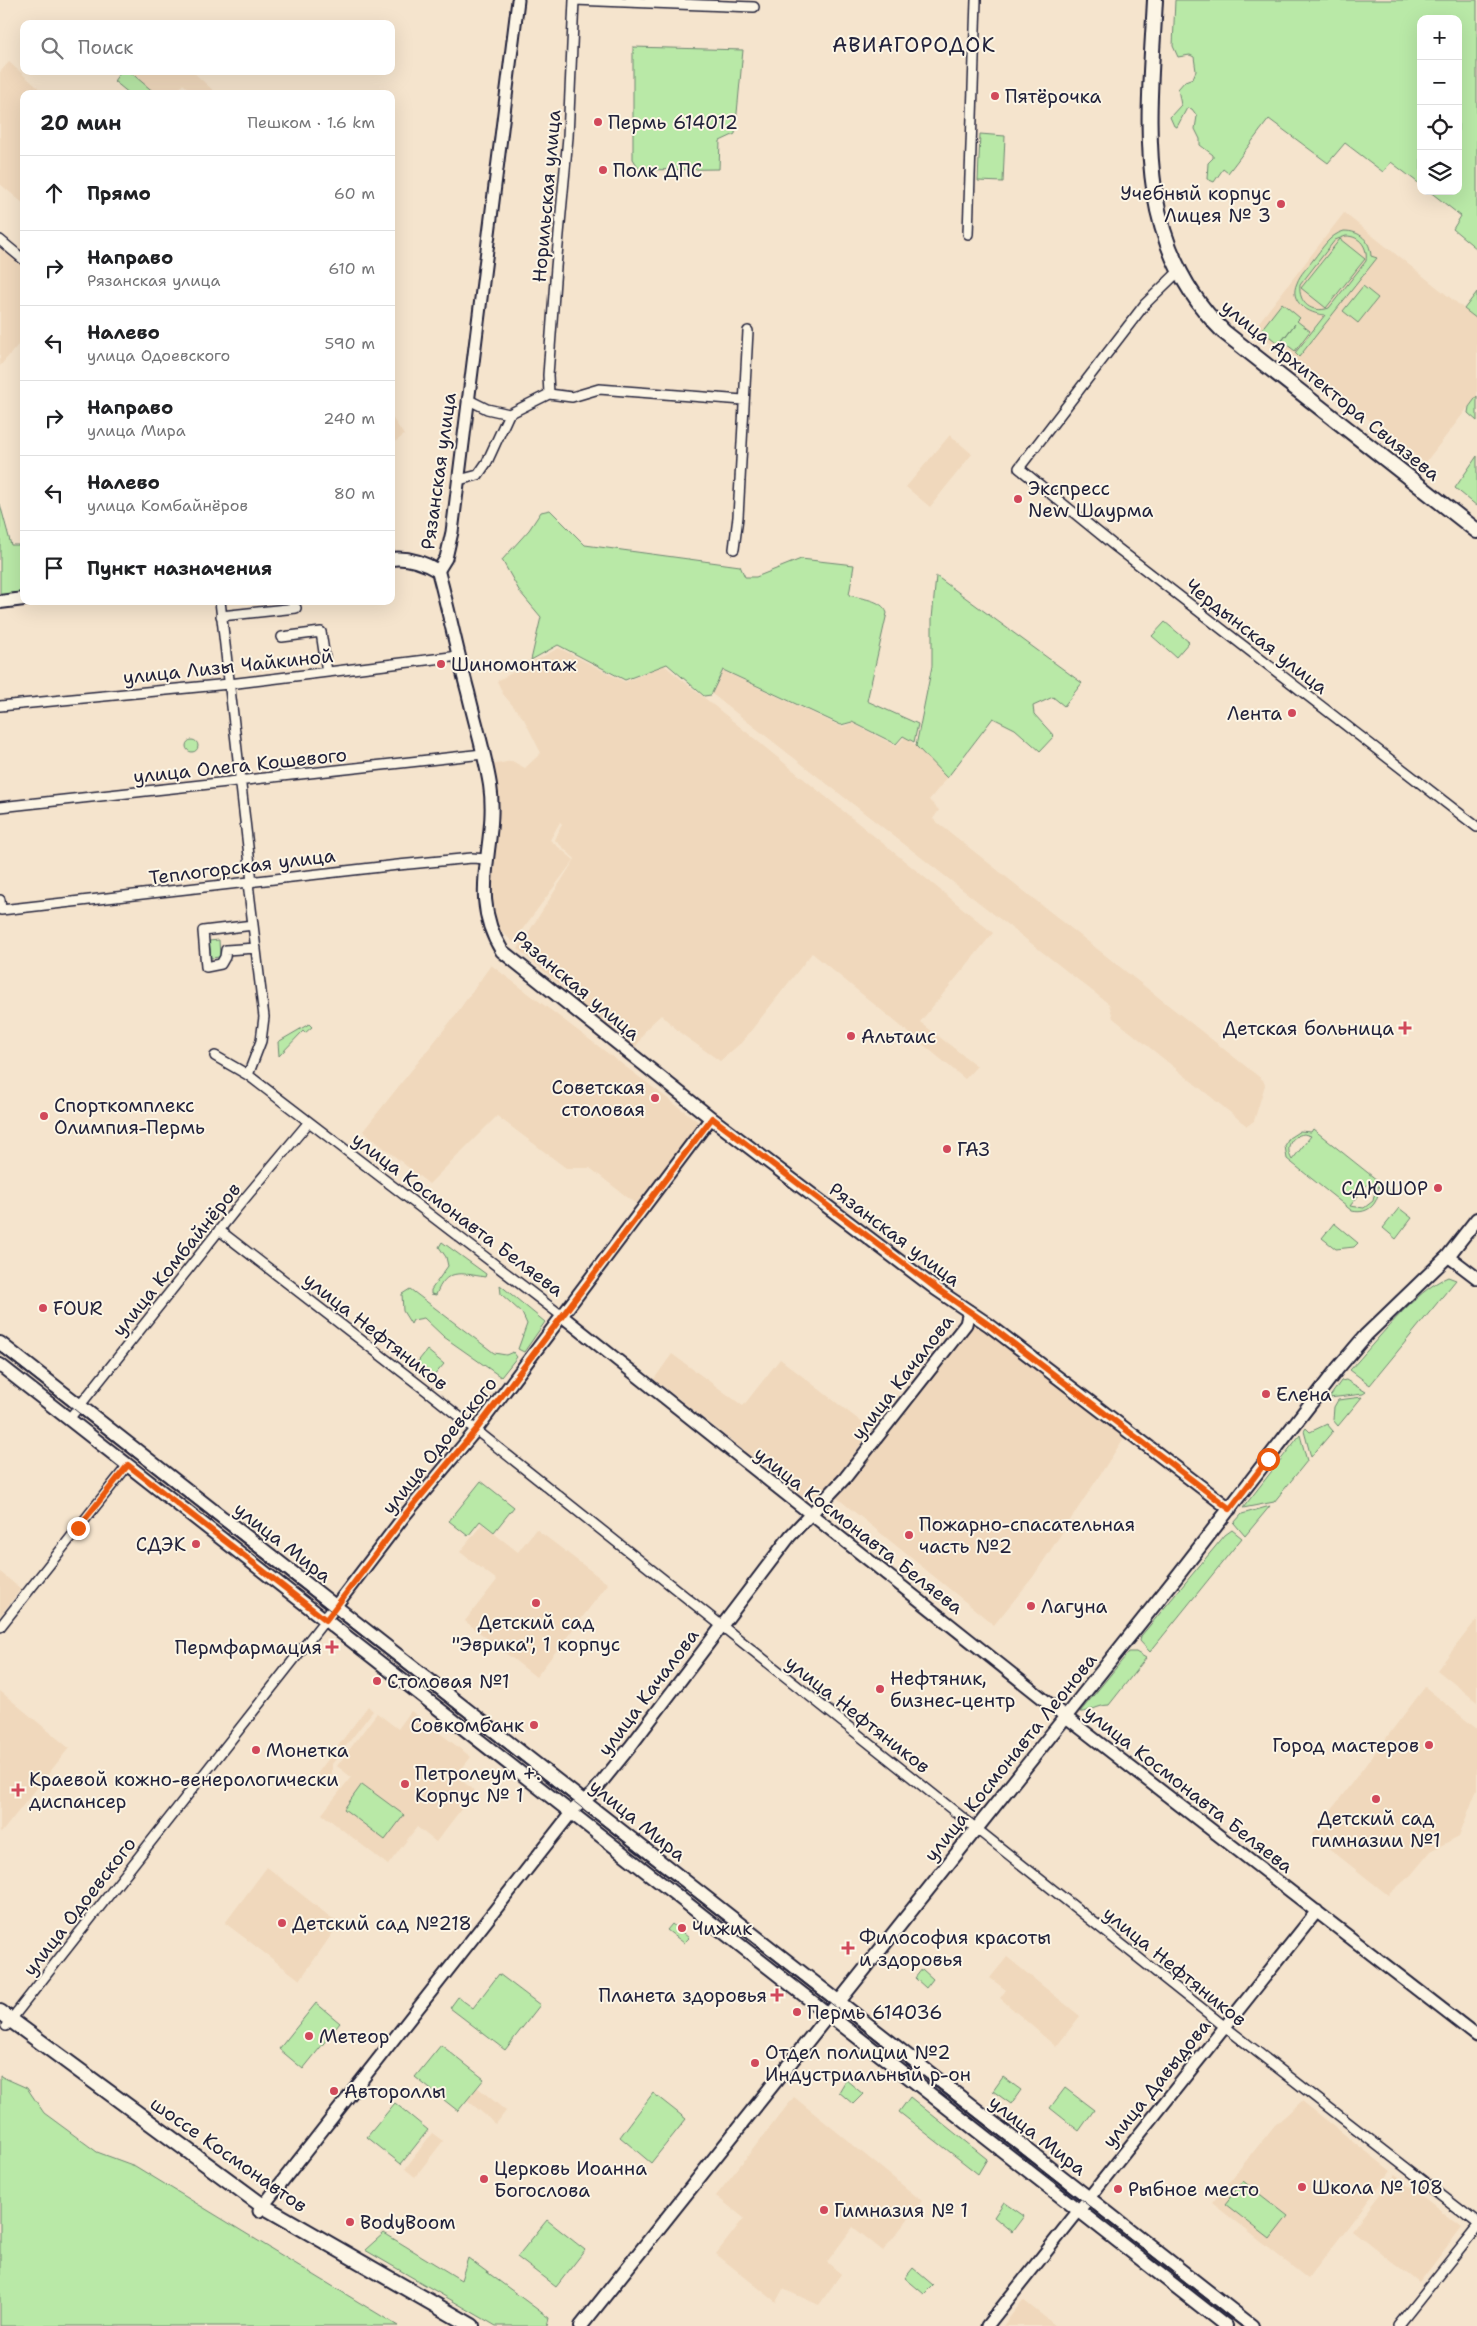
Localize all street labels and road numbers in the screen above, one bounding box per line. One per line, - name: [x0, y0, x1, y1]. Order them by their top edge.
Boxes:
- street label: Норильская улица: [526, 108, 567, 284]
- street label: улица Архитектора Свиязева: [1216, 294, 1446, 487]
- street label: Рязанская улица: [415, 391, 462, 551]
- street label: Чердынская улица: [1180, 573, 1333, 700]
- street label: улица Лизы Чайкиной: [122, 643, 334, 690]
- street label: улица Олега Кошевого: [132, 742, 348, 789]
- street label: Теплогорская улица: [147, 843, 337, 890]
- street label: Рязанская улица: [508, 925, 646, 1046]
- street label: улица Космонавта Беляева: [347, 1127, 569, 1302]
- street label: улица Комбайнёров: [107, 1177, 246, 1341]
- street label: Рязанская улица: [824, 1177, 966, 1292]
- street label: улица Нефтяников: [298, 1267, 453, 1396]
- street label: улица Качалова: [845, 1309, 959, 1445]
- street label: улица Одоевского: [376, 1371, 503, 1519]
- street label: улица Космонавта Беляева: [749, 1441, 968, 1620]
- street label: улица Мира: [229, 1496, 337, 1588]
- street label: улица Качалова: [592, 1624, 704, 1761]
- street label: улица Космонавта Леонова: [918, 1648, 1102, 1867]
- street label: улица Нефтяников: [780, 1650, 935, 1779]
- street label: улица Космонавта Беляева: [1079, 1700, 1298, 1879]
- street label: улица Мира: [584, 1774, 691, 1867]
- street label: улица Одоевского: [17, 1832, 142, 1981]
- street label: улица Нефтяников: [1098, 1901, 1251, 2032]
- street label: улица Давыдова: [1097, 2014, 1216, 2153]
- street label: улица Мира: [984, 2089, 1092, 2181]
- street label: шоссе Космонавтов: [145, 2091, 312, 2218]

